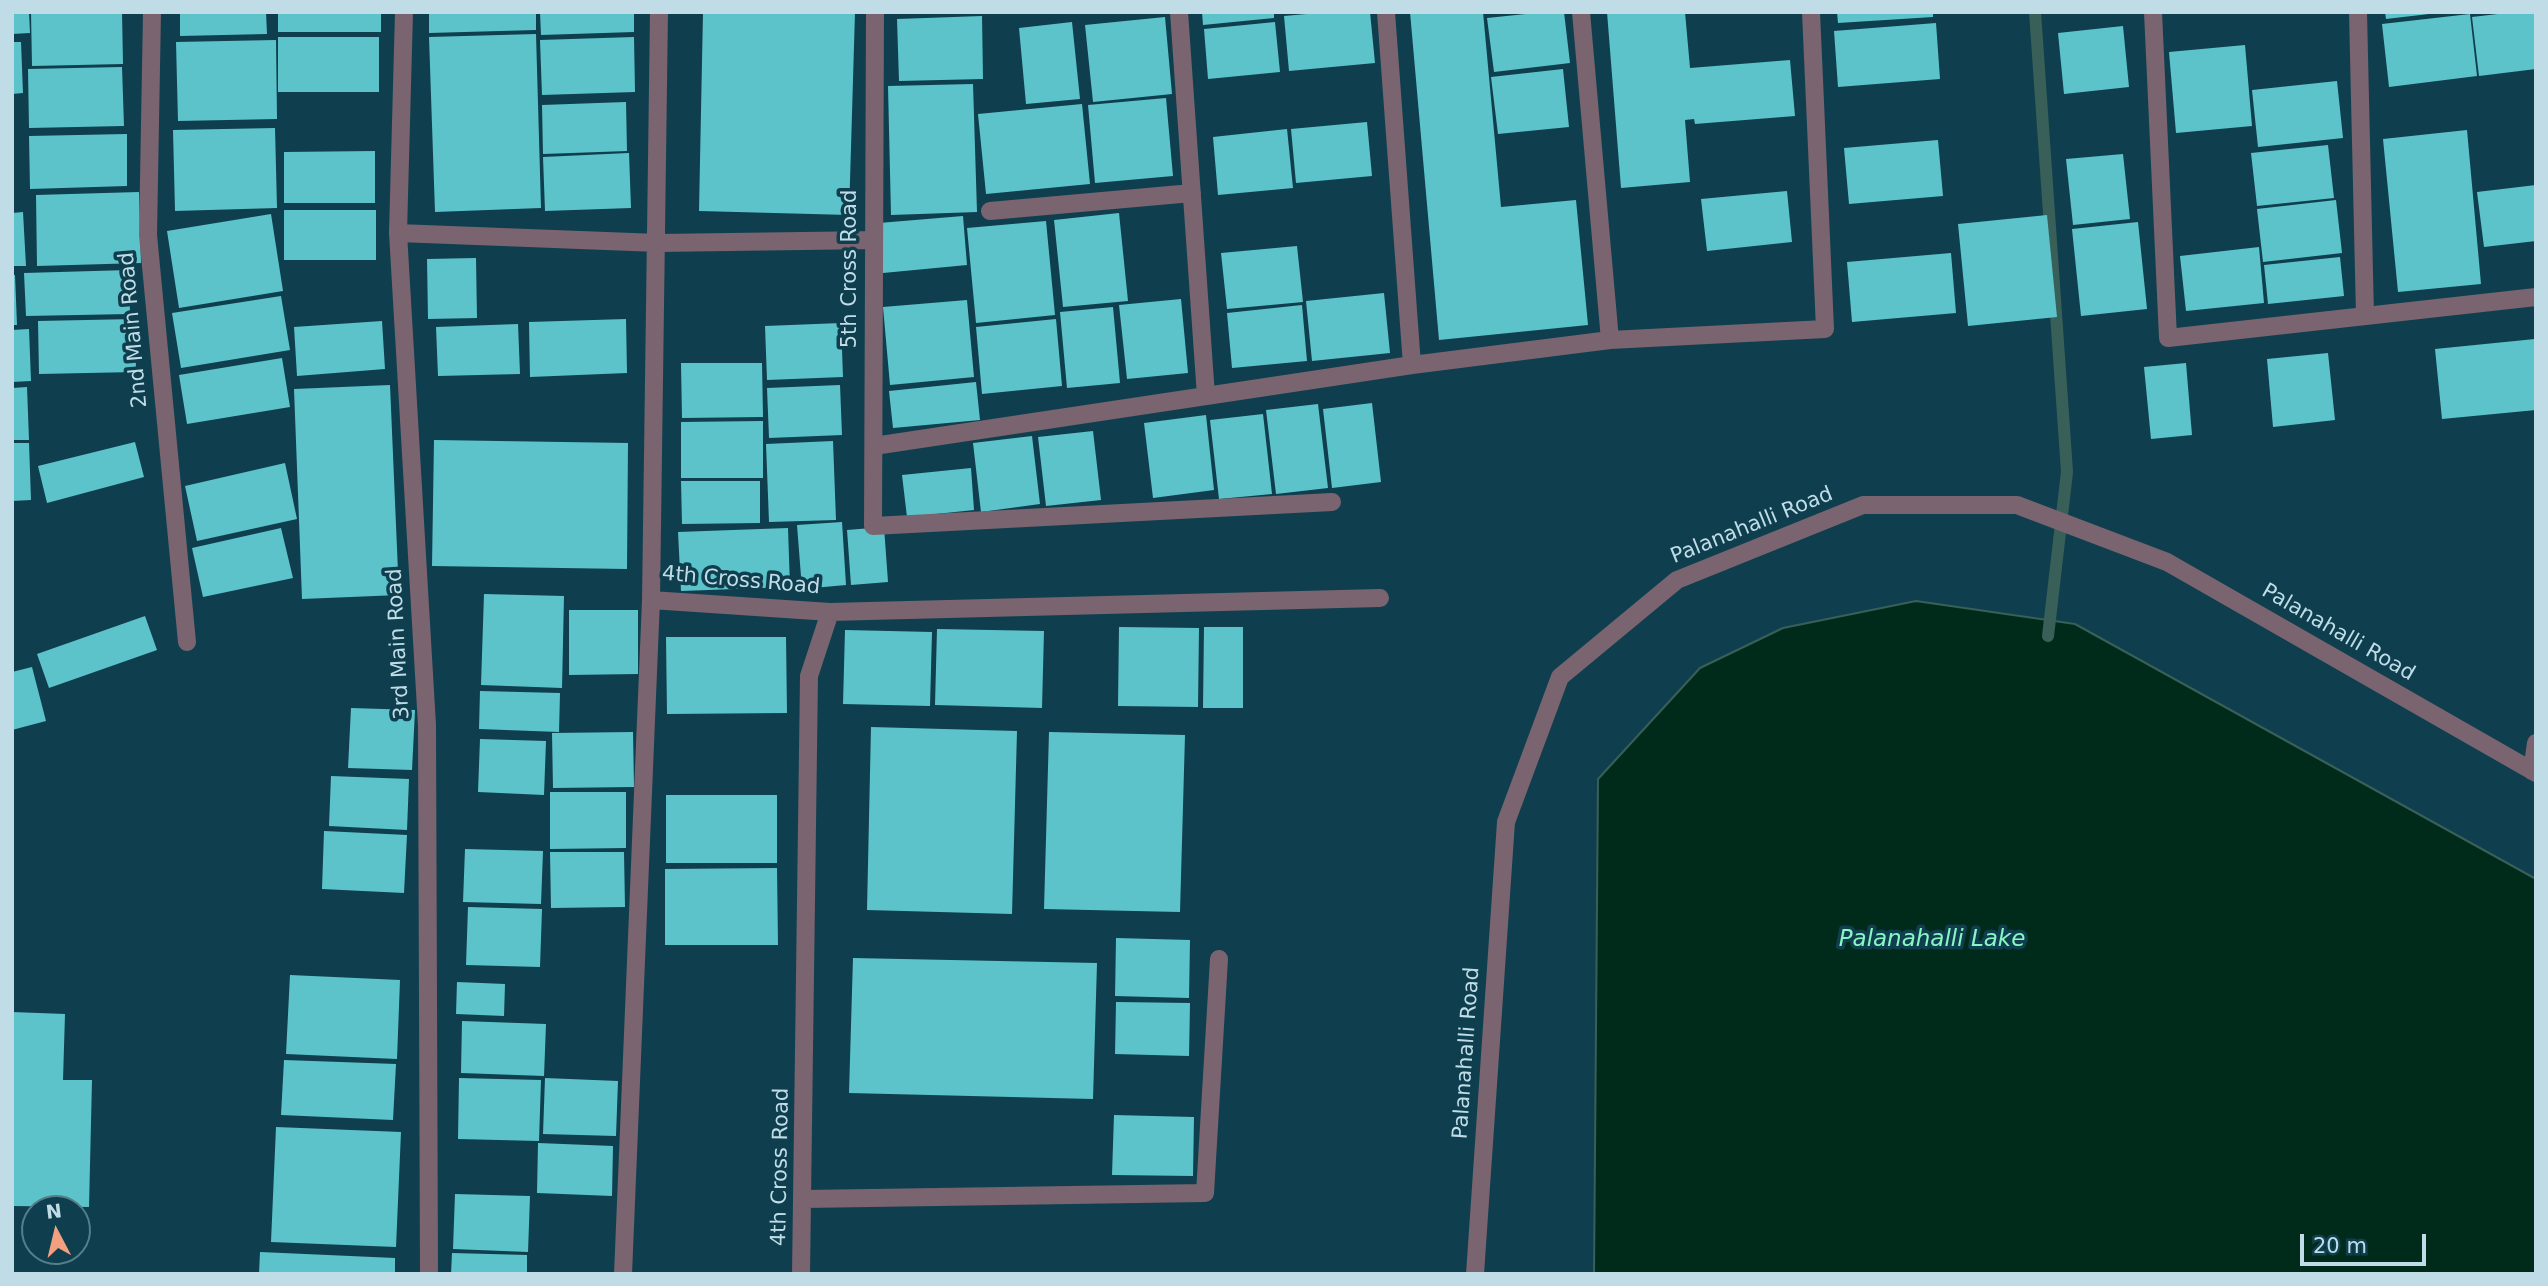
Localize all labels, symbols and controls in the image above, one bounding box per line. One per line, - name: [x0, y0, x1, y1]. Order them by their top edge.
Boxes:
- street label: 5th Cross Road: [838, 190, 864, 348]
- street label: 2nd Main Road: [115, 251, 153, 409]
- street label: Palanahalli Road: [1667, 482, 1837, 570]
- street label: 4th Cross Road: [661, 562, 821, 600]
- street label: 3rd Main Road: [382, 568, 416, 720]
- street label: Palanahalli Road: [2257, 579, 2419, 687]
- water label: Palanahalli Lake: [1839, 926, 2025, 954]
- street label: Palanahalli Road: [1448, 966, 1486, 1140]
- street label: 4th Cross Road: [767, 1088, 795, 1246]
- north arrow: [21, 1195, 91, 1265]
- text: N: [44, 1199, 63, 1223]
- scale bar: [2303, 1220, 2429, 1264]
- text: 20 m: [2313, 1234, 2367, 1258]

